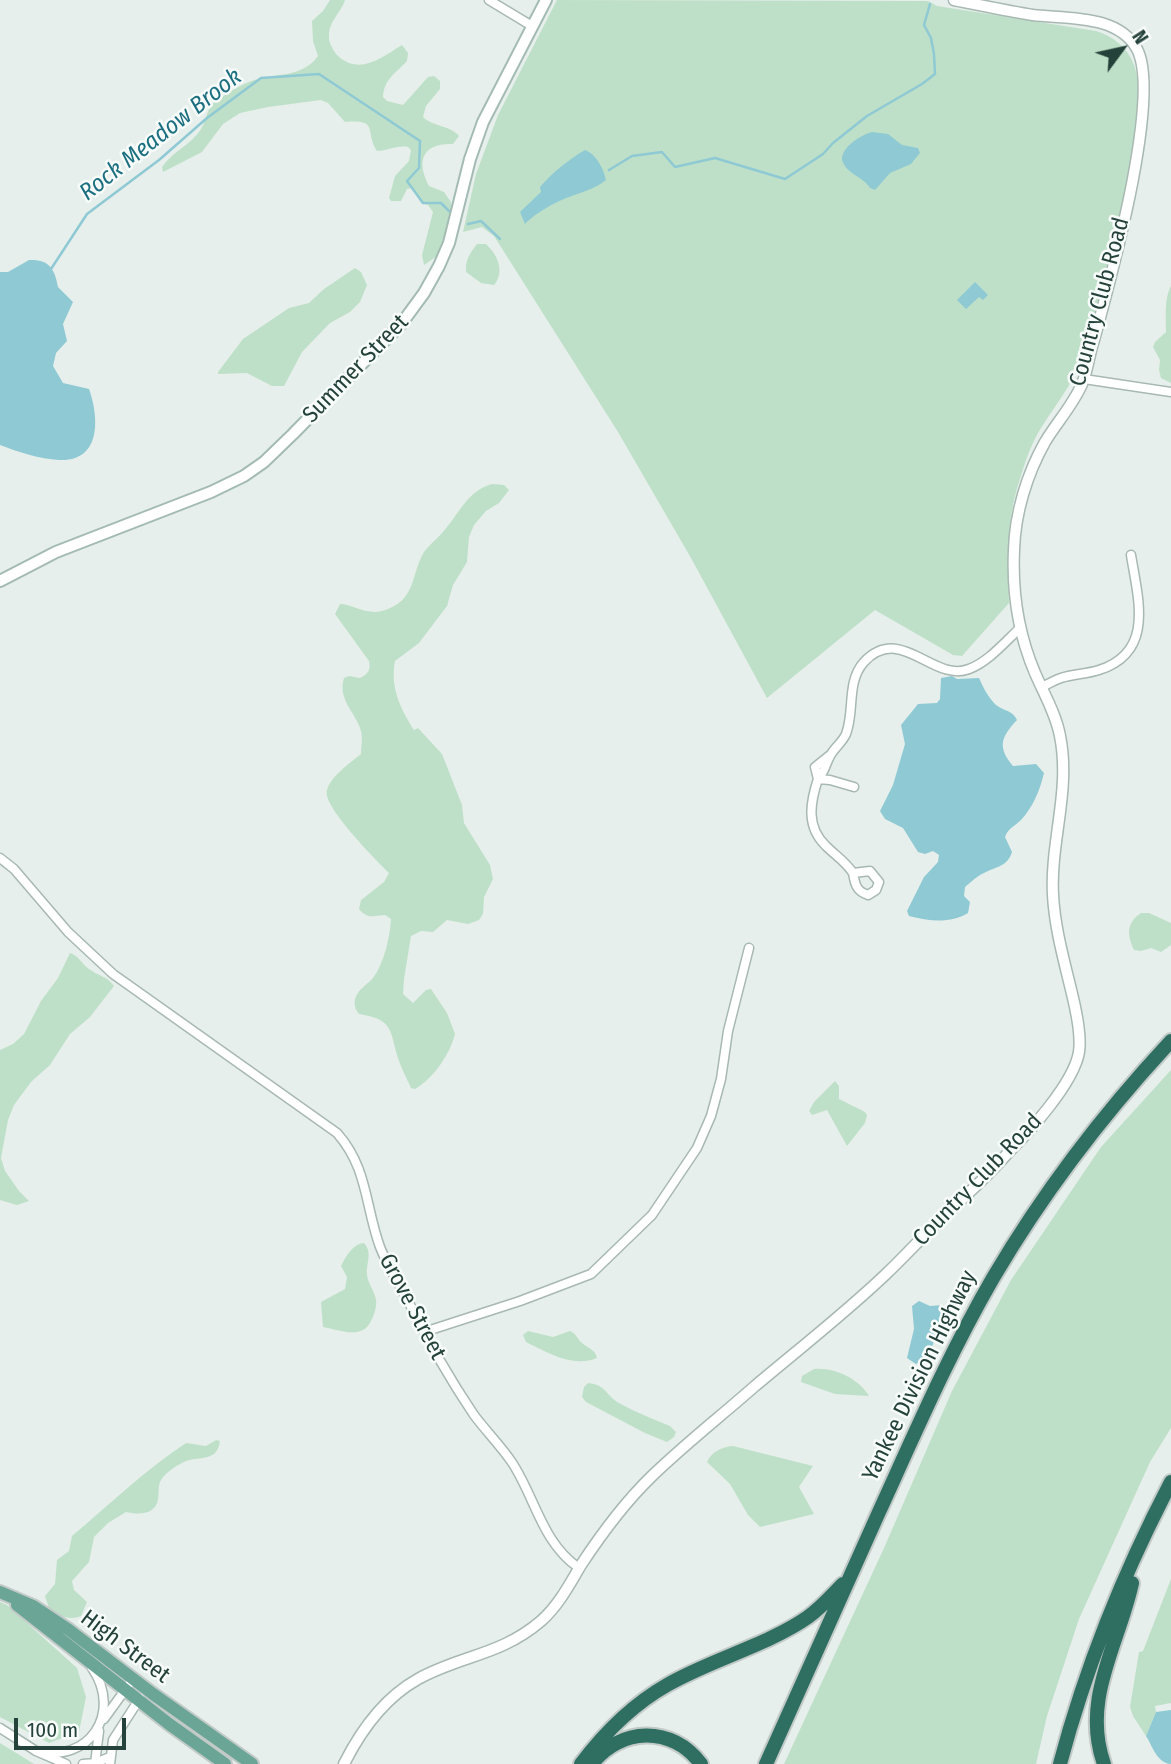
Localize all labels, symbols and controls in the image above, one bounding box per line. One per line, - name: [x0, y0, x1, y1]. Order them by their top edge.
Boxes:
- north arrow: [1087, 14, 1157, 84]
- text: N: [1127, 26, 1153, 48]
- water label: Rock Meadow Brook: [74, 63, 248, 207]
- street label: Country Club Road: [1064, 215, 1136, 389]
- street label: Summer Street: [297, 309, 415, 429]
- street label: Country Club Road: [908, 1108, 1048, 1252]
- street label: Grove Street: [373, 1249, 451, 1365]
- street label: Yankee Division Highway: [857, 1266, 983, 1486]
- street label: High Street: [75, 1604, 175, 1690]
- scale bar: [18, 1704, 130, 1748]
- text: 100 m: [27, 1717, 78, 1743]

